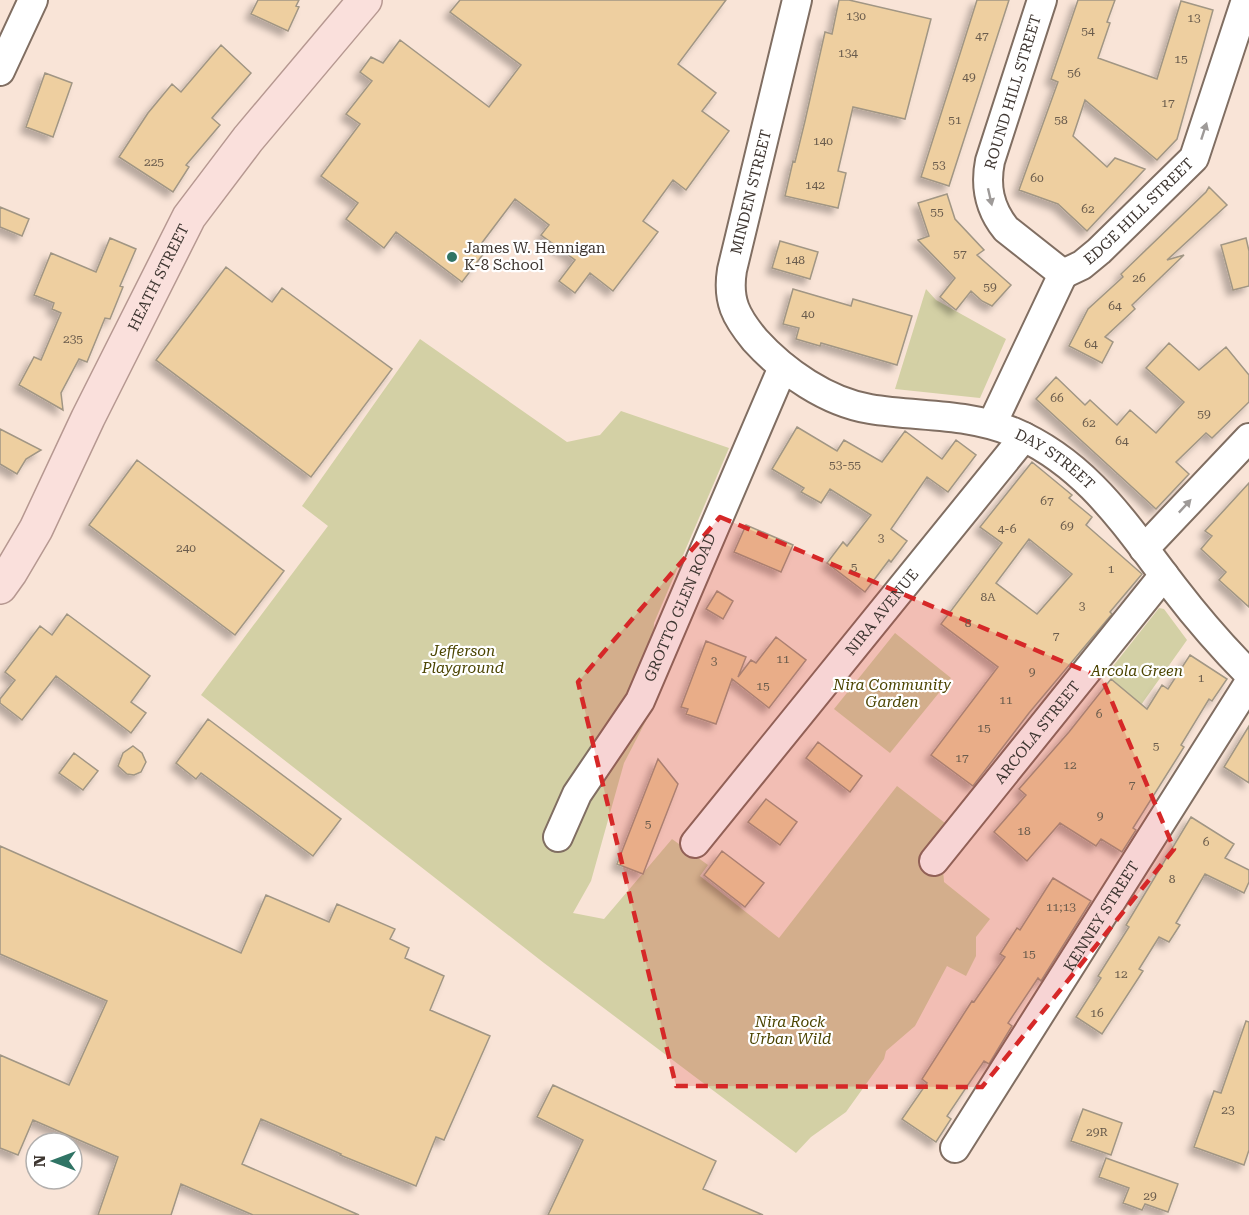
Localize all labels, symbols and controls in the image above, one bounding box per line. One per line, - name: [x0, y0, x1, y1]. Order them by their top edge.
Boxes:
- house number: 130: [846, 9, 866, 23]
- house number: 13: [1187, 11, 1201, 25]
- street label: ROUND HILL STREET: [981, 12, 1045, 172]
- house number: 54: [1081, 24, 1095, 38]
- house number: 47: [975, 29, 989, 43]
- house number: 134: [838, 46, 858, 60]
- house number: 15: [1174, 52, 1188, 66]
- house number: 56: [1067, 66, 1081, 80]
- house number: 49: [962, 70, 976, 84]
- house number: 17: [1161, 96, 1175, 110]
- house number: 51: [948, 113, 962, 127]
- house number: 58: [1054, 113, 1068, 127]
- one-way arrow: [1200, 122, 1209, 140]
- street label: MINDEN STREET: [727, 128, 775, 256]
- house number: 140: [813, 134, 833, 148]
- house number: 225: [144, 155, 164, 169]
- street label: EDGE HILL STREET: [1080, 155, 1197, 269]
- house number: 53: [932, 158, 946, 172]
- house number: 60: [1030, 171, 1044, 185]
- house number: 142: [805, 178, 825, 192]
- one-way arrow: [986, 188, 995, 207]
- house number: 62: [1081, 202, 1095, 216]
- house number: 55: [930, 205, 944, 219]
- street label: HEATH STREET: [124, 221, 193, 334]
- place label: James W. Hennigan K-8 School: [464, 239, 606, 274]
- house number: 57: [953, 247, 967, 261]
- marker: James W. Hennigan K-8 School: [445, 250, 459, 264]
- house number: 148: [785, 253, 805, 267]
- house number: 26: [1132, 271, 1146, 285]
- house number: 59: [983, 280, 997, 294]
- house number: 64: [1108, 299, 1122, 313]
- house number: 40: [801, 307, 815, 321]
- house number: 235: [63, 332, 83, 346]
- house number: 64: [1084, 337, 1098, 351]
- house number: 66: [1050, 391, 1064, 405]
- house number: 59: [1197, 407, 1211, 421]
- house number: 62: [1082, 416, 1096, 430]
- street label: DAY STREET: [1012, 425, 1098, 493]
- house number: 64: [1115, 434, 1129, 448]
- house number: 53-55: [829, 458, 861, 472]
- house number: 67: [1040, 494, 1054, 508]
- one-way arrow: [1177, 499, 1191, 513]
- house number: 69: [1060, 519, 1074, 533]
- house number: 4-6: [998, 522, 1017, 536]
- street label: GROTTO GLEN ROAD: [640, 531, 720, 684]
- house number: 3: [878, 531, 885, 545]
- house number: 240: [176, 541, 196, 555]
- house number: 5: [851, 560, 858, 574]
- house number: 1: [1108, 562, 1115, 576]
- street label: NIRA AVENUE: [842, 565, 922, 659]
- house number: 8A: [980, 590, 996, 604]
- house number: 3: [1079, 599, 1086, 613]
- house number: 8: [965, 616, 972, 630]
- house number: 7: [1053, 629, 1060, 643]
- park label: Jefferson Playground: [421, 642, 504, 677]
- house number: 11: [776, 652, 790, 666]
- house number: 3: [711, 654, 718, 668]
- park label: Arcola Green: [1090, 662, 1183, 680]
- house number: 9: [1029, 665, 1036, 679]
- house number: 1: [1198, 671, 1205, 685]
- park label: Nira Community Garden: [832, 676, 951, 711]
- street label: ARCOLA STREET: [991, 678, 1084, 787]
- house number: 15: [756, 679, 770, 693]
- house number: 11: [999, 693, 1013, 707]
- house number: 6: [1096, 707, 1103, 721]
- house number: 15: [977, 721, 991, 735]
- house number: 5: [1153, 739, 1160, 753]
- house number: 17: [955, 751, 969, 765]
- house number: 12: [1063, 758, 1077, 772]
- house number: 7: [1129, 778, 1136, 792]
- house number: 9: [1097, 809, 1104, 823]
- house number: 5: [645, 817, 652, 831]
- house number: 18: [1017, 824, 1031, 838]
- house number: 6: [1203, 835, 1210, 849]
- street label: KENNEY STREET: [1060, 858, 1143, 975]
- house number: 8: [1169, 872, 1176, 886]
- house number: 11;13: [1046, 900, 1076, 914]
- house number: 15: [1022, 947, 1036, 961]
- house number: 12: [1114, 967, 1128, 981]
- house number: 16: [1090, 1006, 1104, 1020]
- park label: Nira Rock Urban Wild: [749, 1013, 831, 1048]
- house number: 23: [1221, 1103, 1235, 1117]
- house number: 29R: [1086, 1125, 1109, 1139]
- north arrow: [24, 1131, 84, 1191]
- text: N: [30, 1155, 49, 1167]
- house number: 29: [1143, 1189, 1157, 1203]

